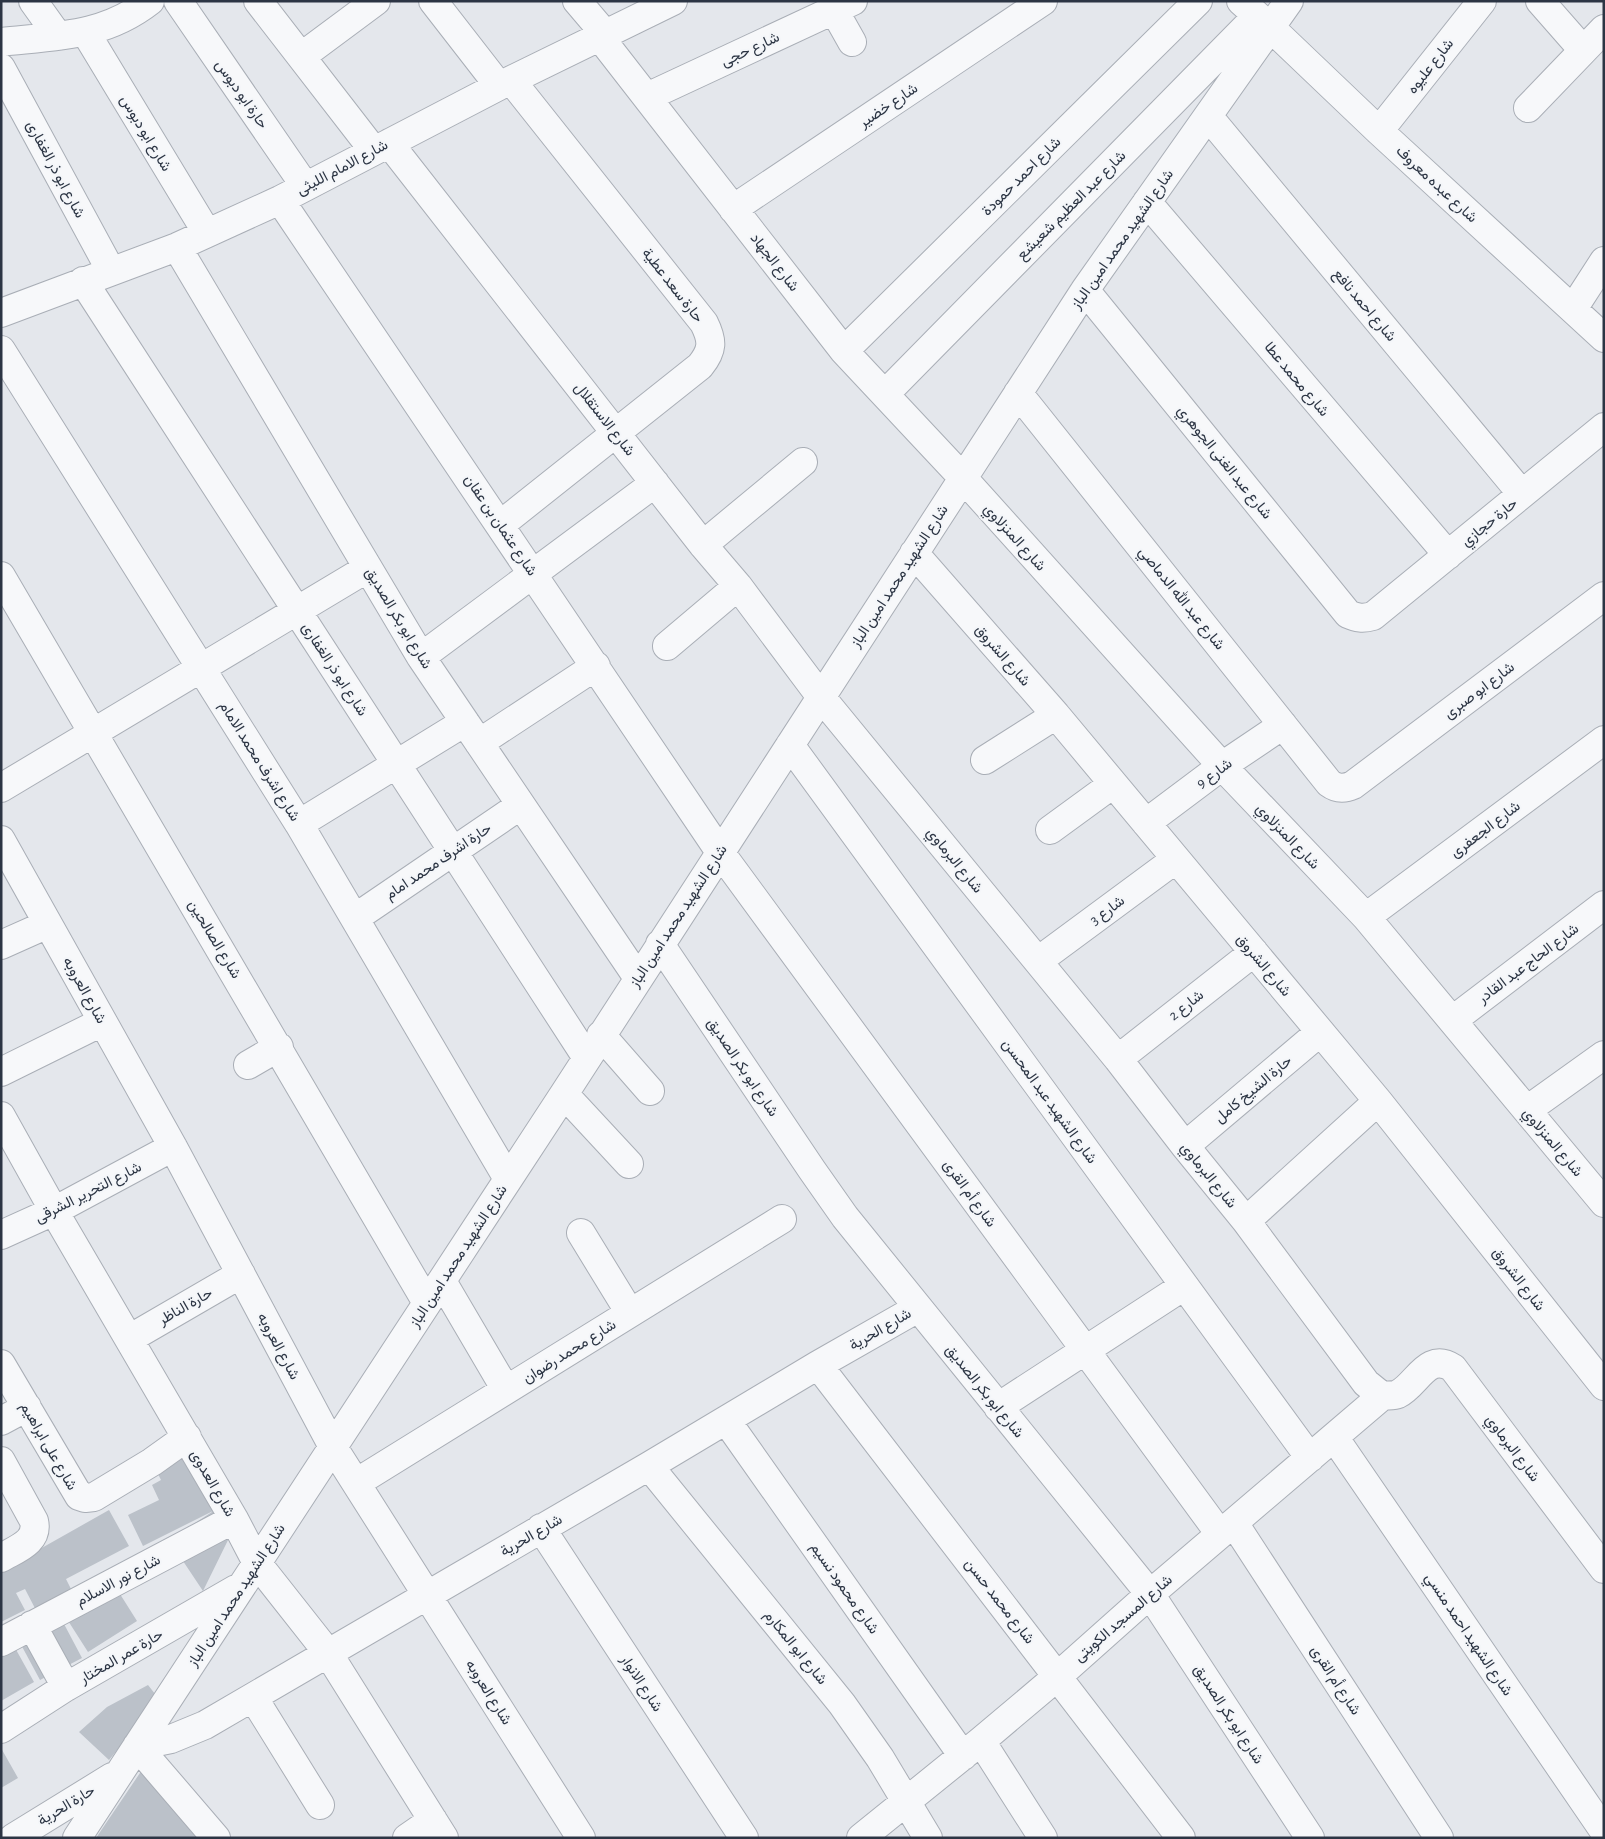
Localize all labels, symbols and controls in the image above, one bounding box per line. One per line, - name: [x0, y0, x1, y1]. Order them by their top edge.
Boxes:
- street label: شارع حجى: [719, 29, 783, 72]
- street label: شارع عليوه: [1404, 36, 1459, 98]
- street label: حارة ابو دبوس: [211, 57, 271, 133]
- street label: شارع خضير: [855, 80, 922, 134]
- street label: شارع ابو دبوس: [115, 93, 174, 176]
- street label: شارع ابو ذر الغفارى: [21, 118, 88, 222]
- street label: شارع احمد حمودة: [979, 134, 1066, 221]
- street label: شارع الامام الليثى: [294, 137, 392, 200]
- street label: شارع عبده معروف: [1391, 143, 1480, 228]
- street label: شارع عبد العظيم شعيشع: [1014, 148, 1131, 265]
- street label: شارع الشهيد محمد امين الباز: [1068, 167, 1179, 314]
- street label: شارع الجهاد: [745, 230, 802, 296]
- street label: حارة سعد عطية: [638, 245, 706, 326]
- street label: شارع احمد نافع: [1328, 266, 1399, 346]
- street label: شارع محمد عطا: [1259, 339, 1332, 421]
- street label: شارع الاستقلال: [569, 380, 638, 461]
- street label: شارع عبد الغنى الجوهري: [1170, 403, 1275, 525]
- street label: شارع عثمان بن عفان: [459, 472, 540, 580]
- street label: حارة حجازي: [1458, 495, 1523, 553]
- street label: شارع المنزلاوي: [977, 501, 1049, 577]
- street label: شارع الشهيد محمد امين الباز: [847, 502, 954, 653]
- street label: شارع عبد الله الدماصي: [1132, 543, 1229, 656]
- street label: شارع ابو بكر الصديق: [360, 565, 435, 673]
- street label: شارع ابو ذر الغفارى: [296, 620, 370, 720]
- street label: شارع الشروق: [970, 622, 1033, 691]
- street label: شارع ابو صبرى: [1441, 659, 1519, 724]
- street label: شارع اشرف محمد الامام: [214, 699, 303, 826]
- street label: شارع 9: [1194, 756, 1237, 794]
- street label: شارع الجعفرى: [1448, 798, 1525, 863]
- street label: شارع المنزلاوي: [1249, 801, 1323, 876]
- street label: حارة اشرف محمد امام: [382, 820, 495, 904]
- street label: شارع البرماوي: [920, 825, 986, 899]
- street label: شارع الشهيد محمد امين الباز: [626, 842, 733, 993]
- street label: شارع 3: [1087, 893, 1129, 930]
- street label: شارع الصالحين: [183, 897, 244, 983]
- street label: شارع الحاج عبد القادر: [1474, 921, 1583, 1009]
- street label: شارع الشروق: [1231, 931, 1294, 1001]
- street label: شارع العروبه: [58, 954, 109, 1028]
- street label: شارع 2: [1166, 987, 1208, 1026]
- street label: شارع ابو بكر الصديق: [702, 1015, 781, 1121]
- street label: شارع الشهيد عبد المحسن: [997, 1036, 1100, 1168]
- street label: حارة الشيخ كامل: [1212, 1053, 1297, 1128]
- street label: شارع المنزلاوي: [1516, 1105, 1586, 1183]
- street label: شارع البرماوي: [1174, 1140, 1240, 1214]
- street label: شارع أم القرى: [938, 1156, 1000, 1232]
- street label: شارع التحرير الشرقى: [33, 1159, 145, 1228]
- street label: شارع الشهيد محمد امين الباز: [406, 1182, 513, 1333]
- street label: شارع الشروق: [1487, 1245, 1548, 1316]
- street label: حارة الناظر: [155, 1285, 215, 1329]
- street label: شارع الحرية: [847, 1306, 915, 1356]
- street label: شارع العروبه: [252, 1310, 303, 1384]
- street label: شارع محمد رضوان: [520, 1317, 620, 1389]
- street label: شارع ابو بكر الصديق: [940, 1342, 1027, 1443]
- street label: شارع على ابراهيم: [15, 1400, 80, 1494]
- street label: شارع البرماوي: [1479, 1412, 1543, 1488]
- street label: شارع العدوى: [185, 1447, 238, 1521]
- street label: شارع الحرية: [498, 1512, 566, 1562]
- street label: شارع الشهيد محمد امين الباز: [184, 1521, 291, 1672]
- street label: شارع محمود نسيم: [805, 1540, 882, 1639]
- street label: شارع نور الاسلام: [74, 1552, 164, 1612]
- street label: شارع محمد حسن: [959, 1556, 1037, 1649]
- street label: شارع الشهيد احمد منسي: [1418, 1570, 1515, 1701]
- street label: شارع المسجد الكويتى: [1071, 1572, 1177, 1667]
- street label: شارع ابو المكارم: [759, 1607, 830, 1689]
- street label: حارة عمر المختار: [76, 1627, 166, 1688]
- street label: شارع أم القرى: [1305, 1642, 1364, 1719]
- street label: شارع الانوار: [615, 1651, 665, 1716]
- street label: شارع العروبه: [460, 1657, 514, 1729]
- street label: شارع ابو بكر الصديق: [1188, 1662, 1266, 1768]
- street label: حارة الحرية: [35, 1783, 98, 1829]

